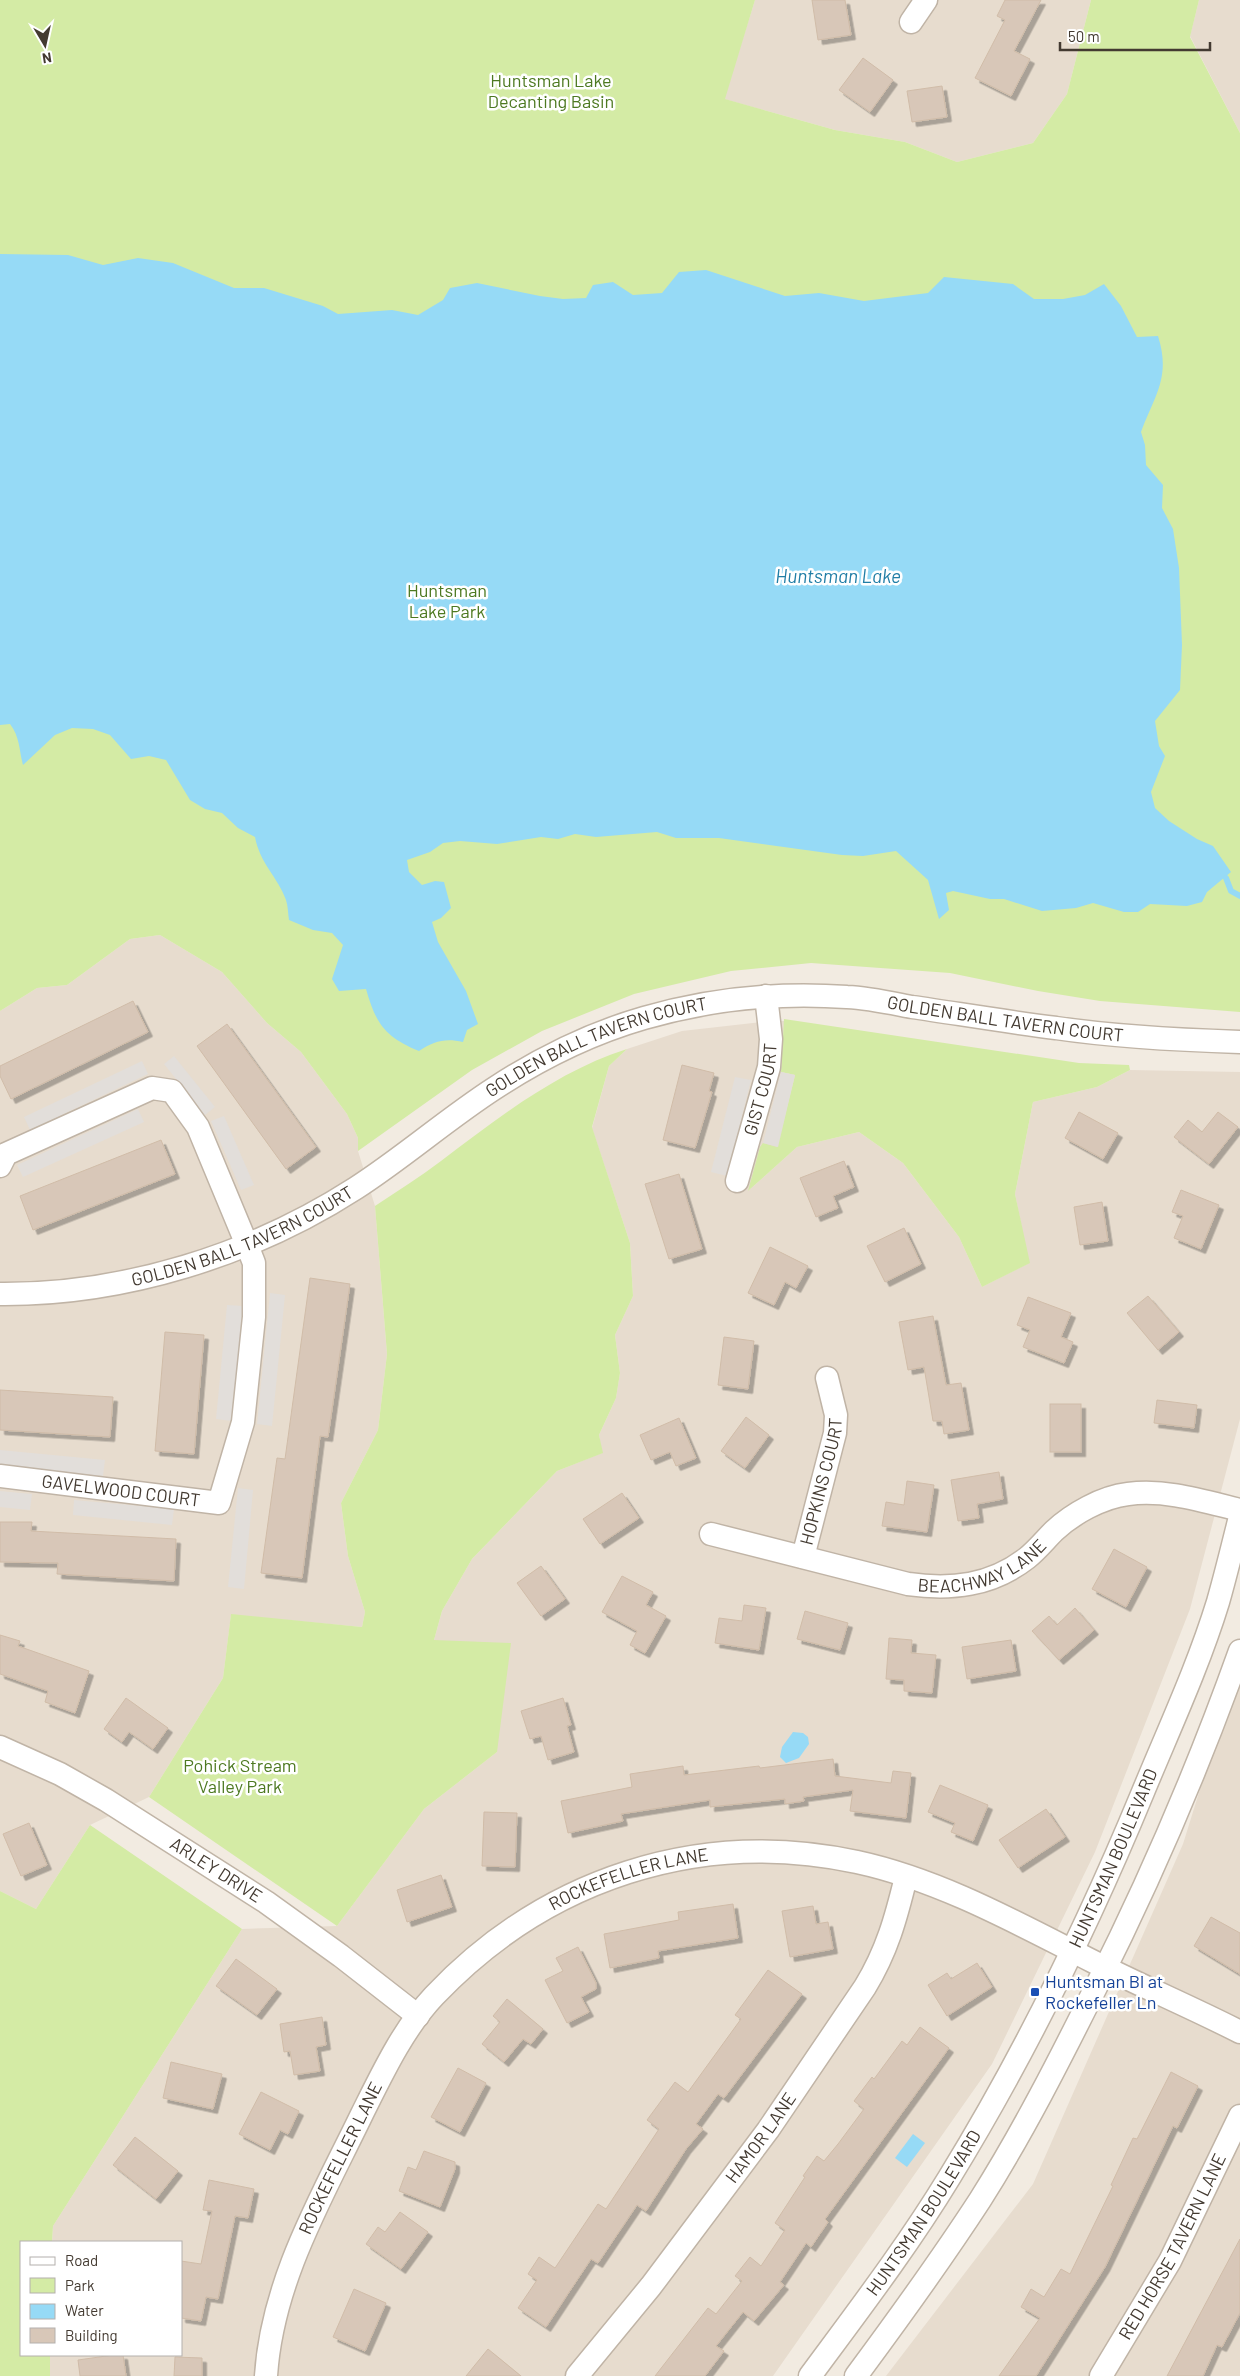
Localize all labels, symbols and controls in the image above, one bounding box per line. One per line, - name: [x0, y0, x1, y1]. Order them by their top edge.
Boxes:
- north arrow: [20, 20, 70, 70]
- scale bar: [1060, 20, 1210, 52]
- text: 50 m: [1068, 27, 1100, 45]
- text: N: [41, 49, 53, 67]
- park label: Huntsman Lake Decanting Basin: [488, 69, 614, 112]
- water label: Huntsman Lake: [775, 564, 901, 587]
- park label: Huntsman Lake Park: [407, 579, 487, 622]
- street label: GOLDEN BALL TAVERN COURT: [885, 990, 1124, 1046]
- street label: GOLDEN BALL TAVERN COURT: [481, 992, 708, 1101]
- street label: GIST COURT: [738, 1042, 781, 1138]
- street label: GOLDEN BALL TAVERN COURT: [129, 1181, 357, 1290]
- street label: HOPKINS COURT: [795, 1417, 846, 1547]
- street label: GAVELWOOD COURT: [41, 1469, 202, 1511]
- street label: BEACHWAY LANE: [917, 1534, 1050, 1596]
- park label: Pohick Stream Valley Park: [183, 1754, 297, 1797]
- street label: HUNTSMAN BOULEVARD: [1063, 1765, 1162, 1951]
- street label: ARLEY DRIVE: [166, 1832, 267, 1907]
- street label: ROCKEFELLER LANE: [545, 1843, 709, 1914]
- place label: Huntsman Bl at Rockefeller Ln: [1045, 1970, 1163, 2013]
- marker: Huntsman Bl at Rockefeller Ln: [1029, 1986, 1041, 1998]
- street label: ROCKEFELLER LANE: [293, 2078, 386, 2237]
- street label: HAMOR LANE: [720, 2088, 800, 2187]
- street label: HUNTSMAN BOULEVARD: [861, 2126, 985, 2300]
- street label: RED HORSE TAVERN LANE: [1113, 2150, 1230, 2343]
- legend: [20, 2241, 182, 2356]
- text: Road: [65, 2251, 98, 2269]
- text: Park: [65, 2276, 95, 2294]
- text: Water: [65, 2301, 104, 2319]
- text: Building: [65, 2326, 118, 2344]

